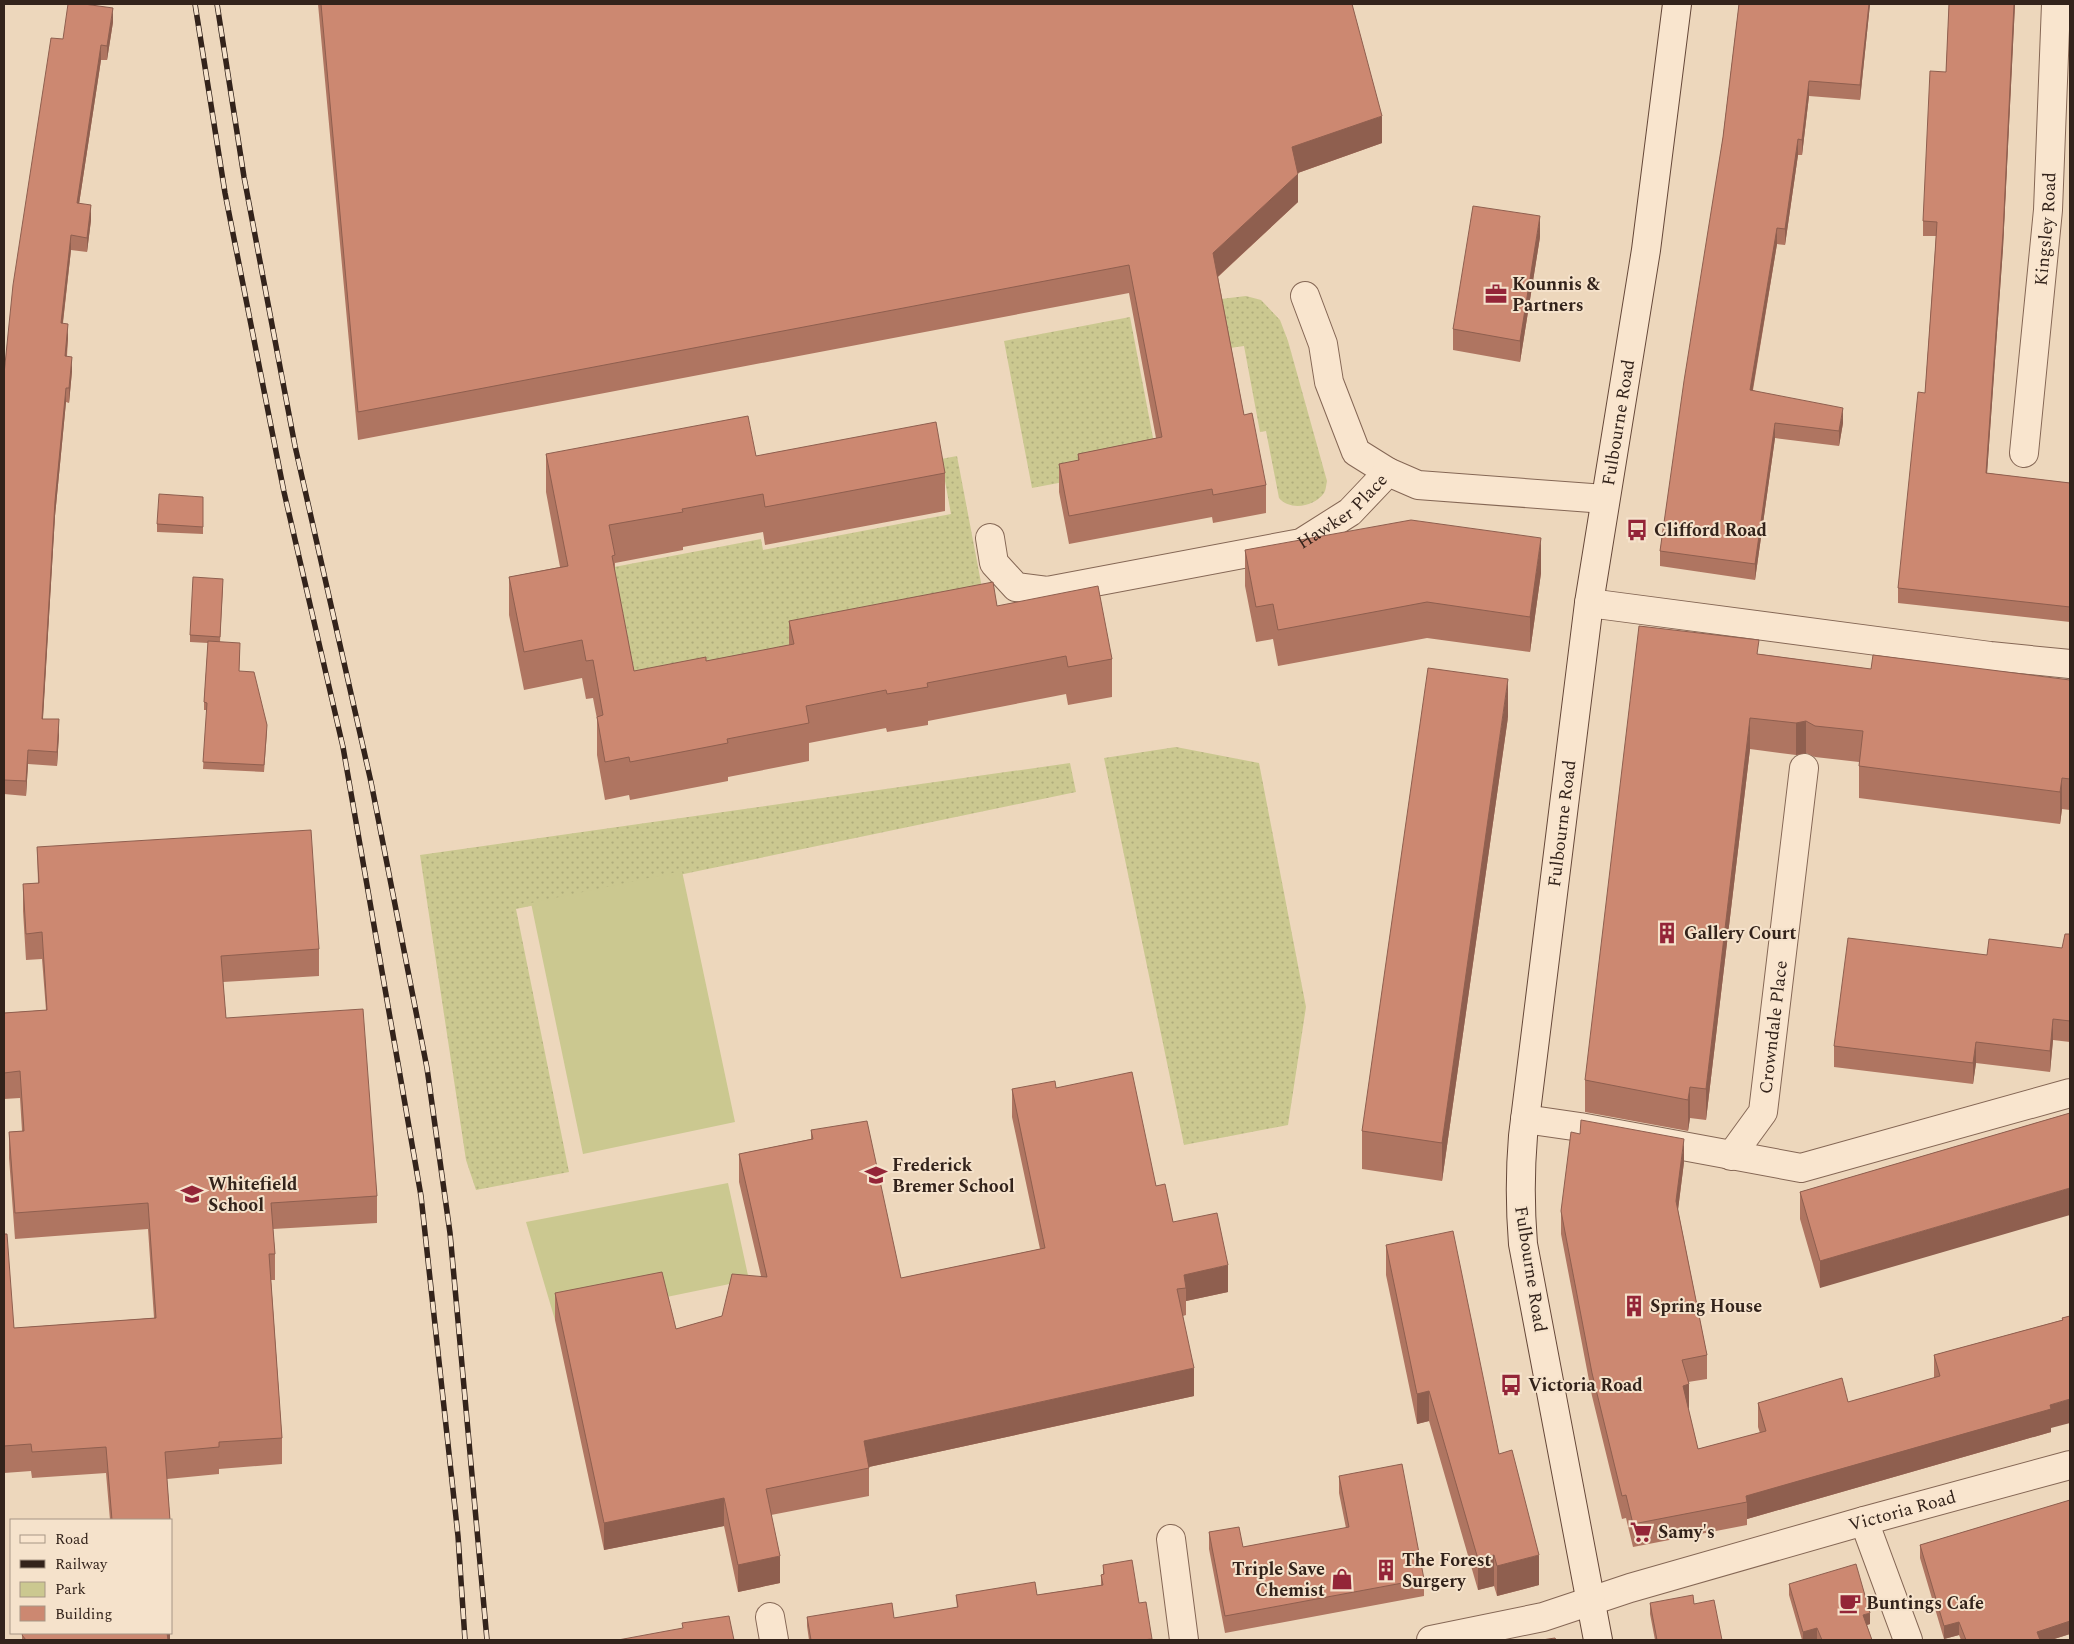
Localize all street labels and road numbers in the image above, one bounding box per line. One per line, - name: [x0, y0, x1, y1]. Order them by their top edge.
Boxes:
- street label: Kingsley Road: [2028, 172, 2063, 287]
- street label: Fulbourne Road: [1595, 357, 1642, 488]
- street label: Hawker Place: [1292, 467, 1394, 556]
- street label: Fulbourne Road: [1541, 759, 1583, 889]
- street label: Crowndale Place: [1752, 959, 1795, 1095]
- street label: Fulbourne Road: [1507, 1204, 1554, 1334]
- street label: Victoria Road: [1845, 1484, 1959, 1539]

